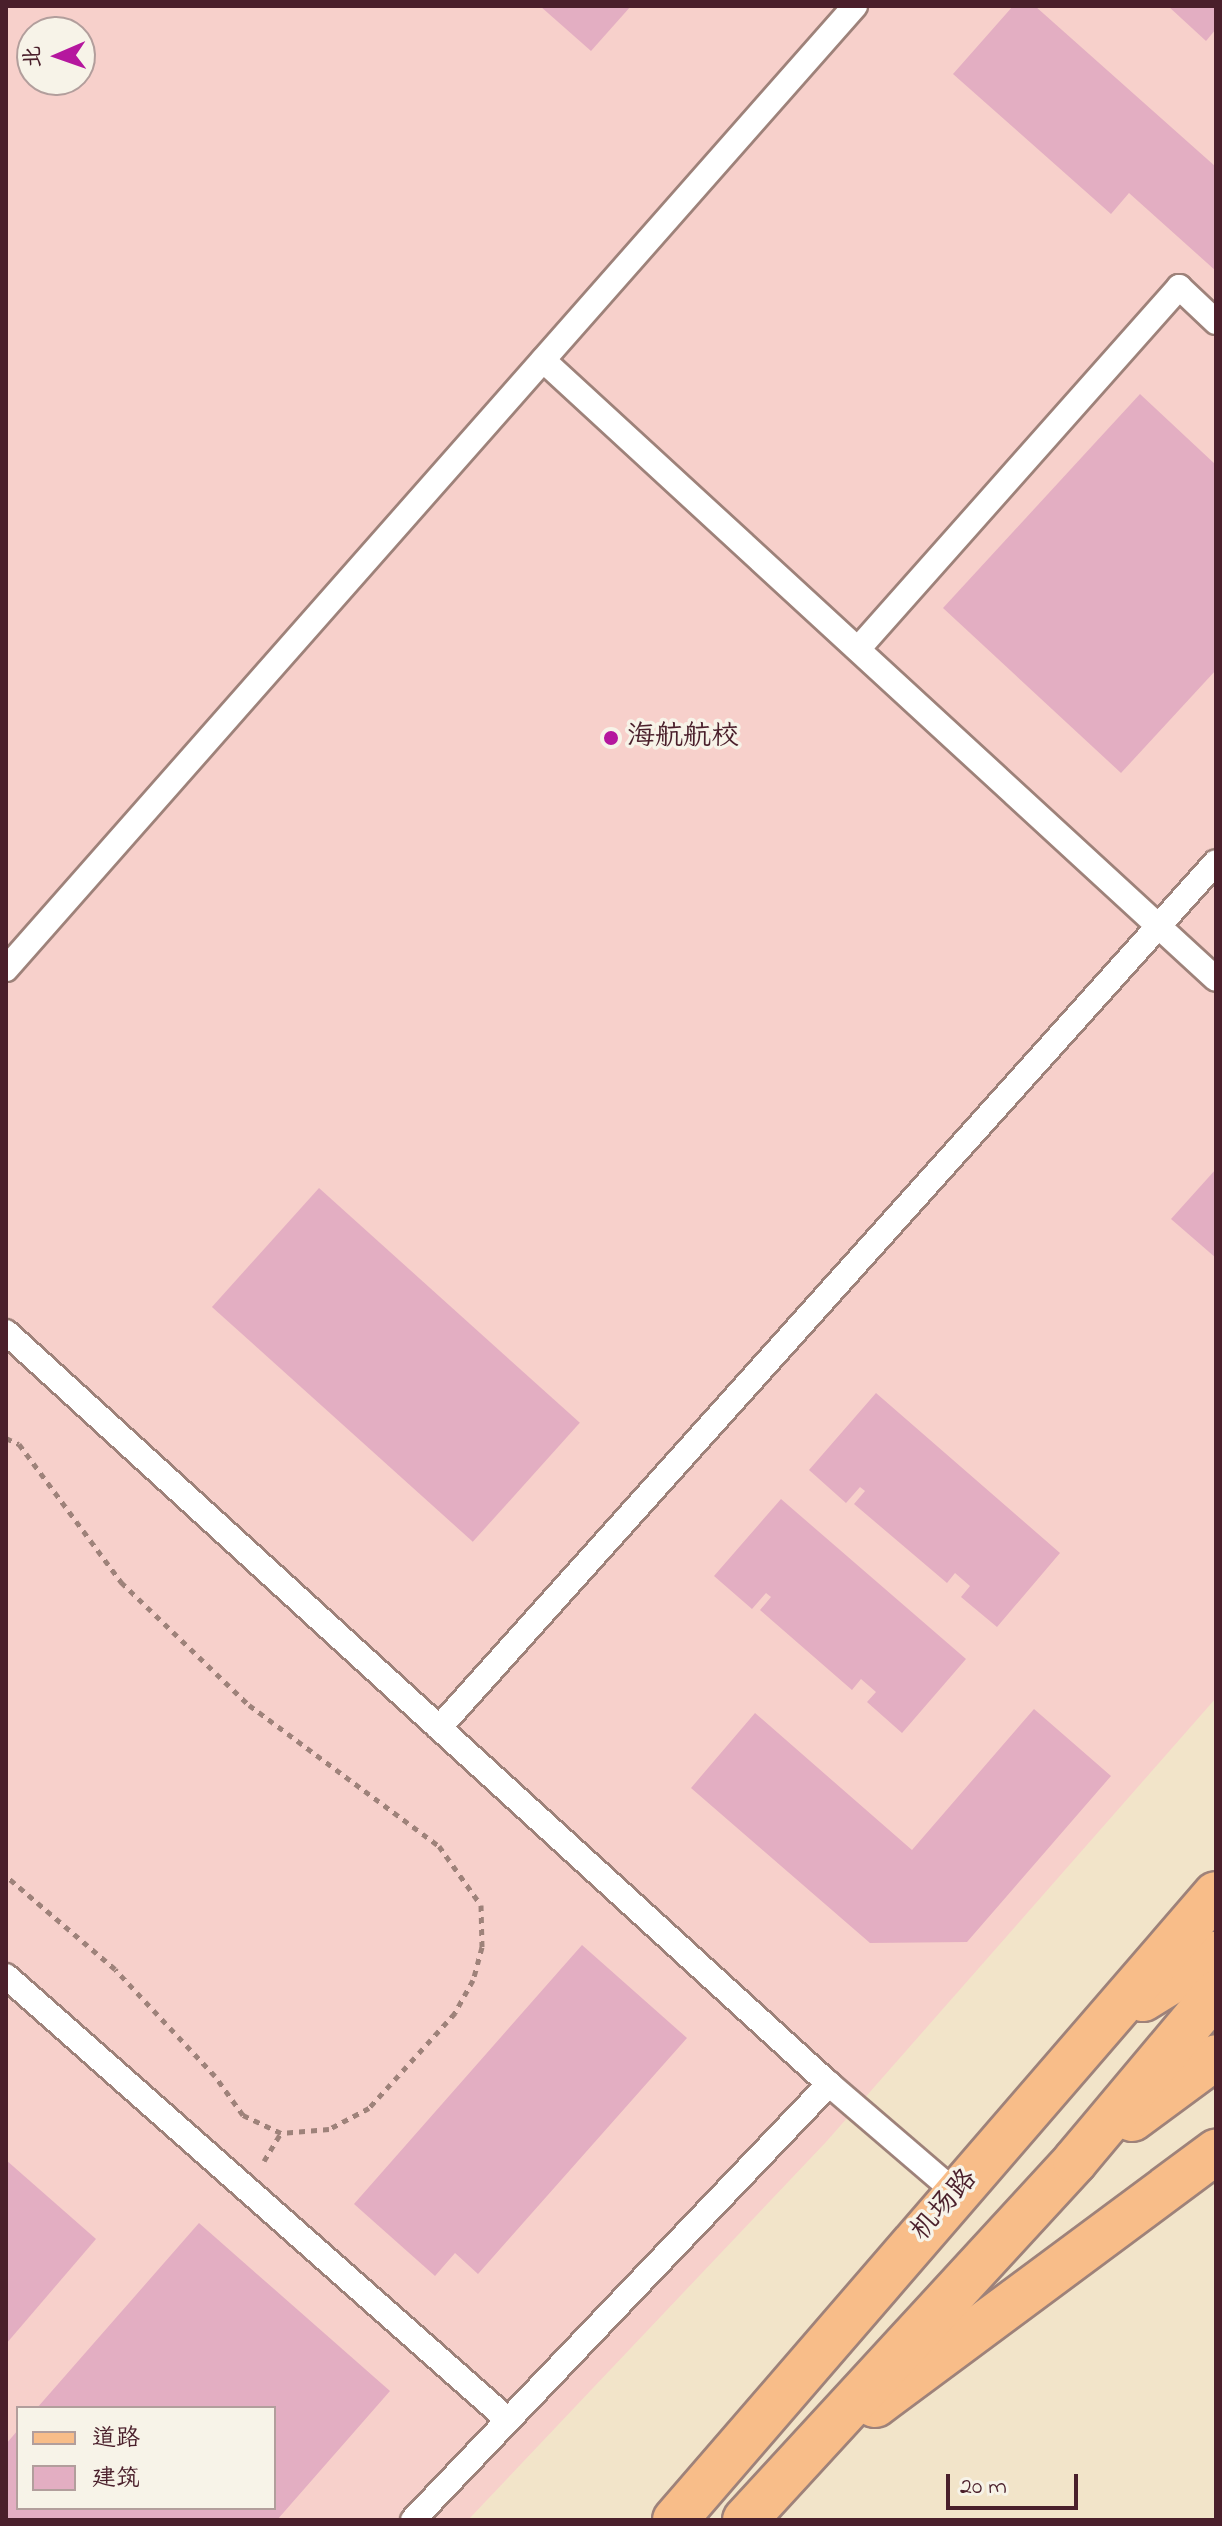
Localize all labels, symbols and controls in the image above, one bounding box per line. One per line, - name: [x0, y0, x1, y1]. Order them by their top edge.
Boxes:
- north arrow: [16, 16, 96, 96]
- text: 北: [18, 45, 50, 68]
- place label: 海航航校: [627, 721, 739, 755]
- marker: 海航航校: [602, 729, 620, 747]
- street label: 机场路: [905, 2163, 985, 2249]
- legend: [16, 2406, 276, 2510]
- text: 道路: [92, 2422, 140, 2457]
- scale bar: [950, 2458, 1082, 2508]
- text: 建筑: [92, 2462, 140, 2497]
- text: 20 m: [960, 2470, 1007, 2505]

